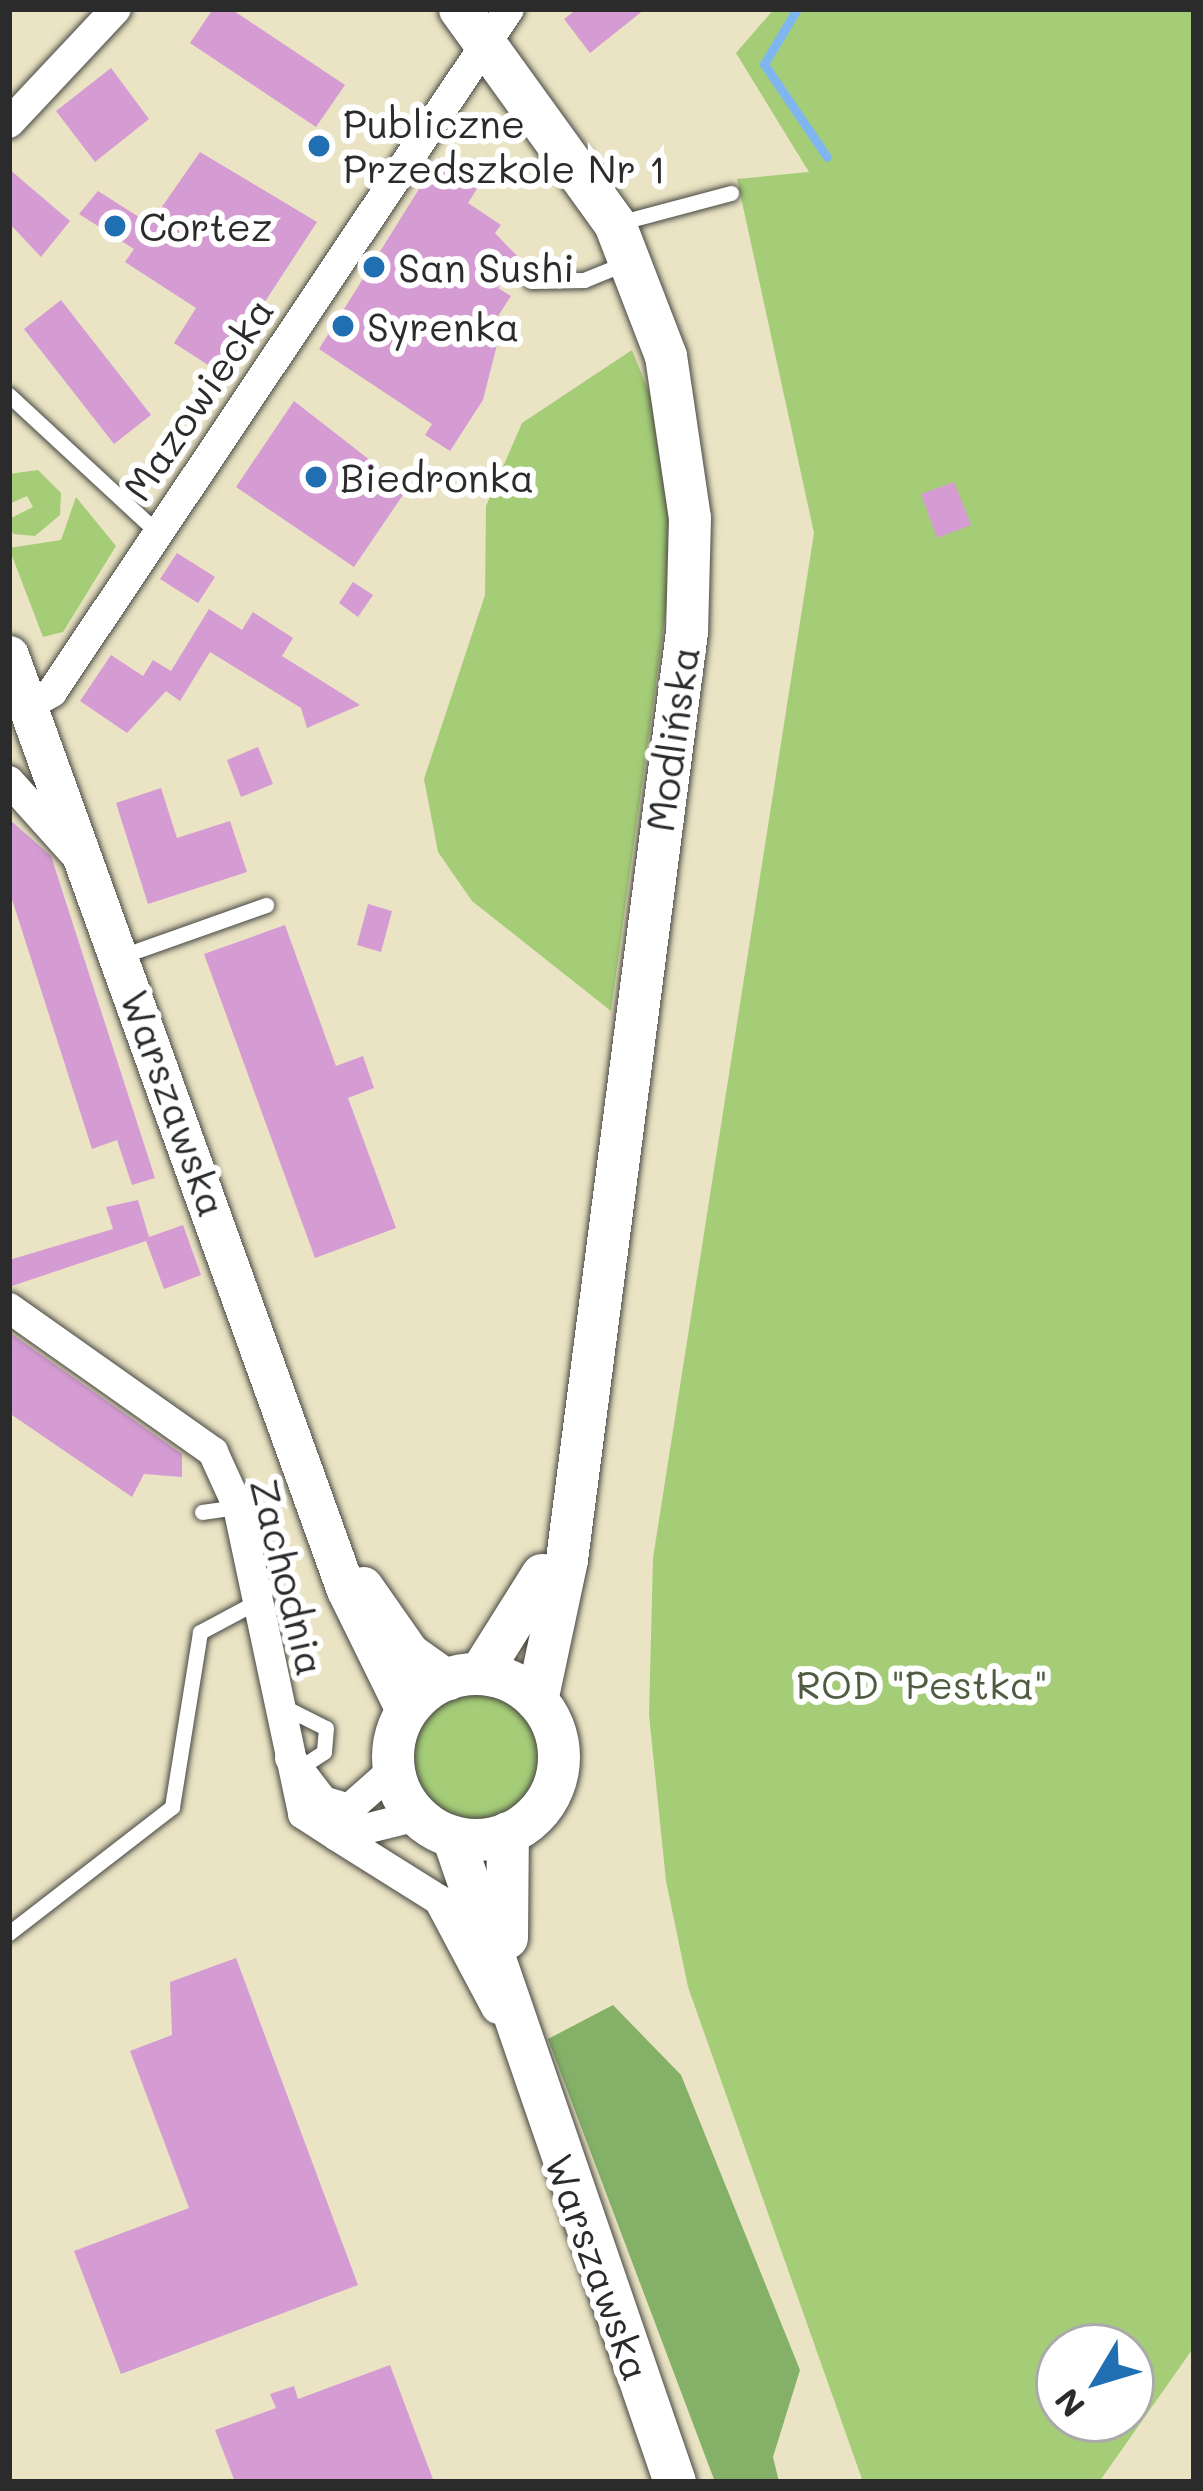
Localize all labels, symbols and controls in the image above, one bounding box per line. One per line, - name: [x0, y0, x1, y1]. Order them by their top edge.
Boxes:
- place label: Publiczne Przedszkole Nr 1: [343, 101, 666, 192]
- marker: Publiczne Przedszkole Nr 1: [306, 133, 332, 159]
- place label: Cortez: [139, 203, 273, 249]
- marker: Cortez: [102, 213, 128, 239]
- place label: San Sushi: [398, 244, 575, 290]
- marker: San Sushi: [361, 254, 387, 280]
- street label: Mazowiecka: [113, 289, 283, 509]
- place label: Syrenka: [367, 303, 520, 349]
- marker: Syrenka: [330, 313, 356, 339]
- place label: Biedronka: [340, 454, 534, 500]
- marker: Biedronka: [303, 464, 329, 490]
- street label: Modlińska: [636, 644, 708, 834]
- street label: Warszawska: [111, 984, 237, 1222]
- street label: Zachodnia: [241, 1474, 335, 1680]
- park label: ROD "Pestka": [796, 1661, 1048, 1707]
- street label: Warszawska: [535, 2148, 661, 2386]
- north arrow: [1035, 2323, 1155, 2443]
- text: N: [1044, 2381, 1093, 2427]

